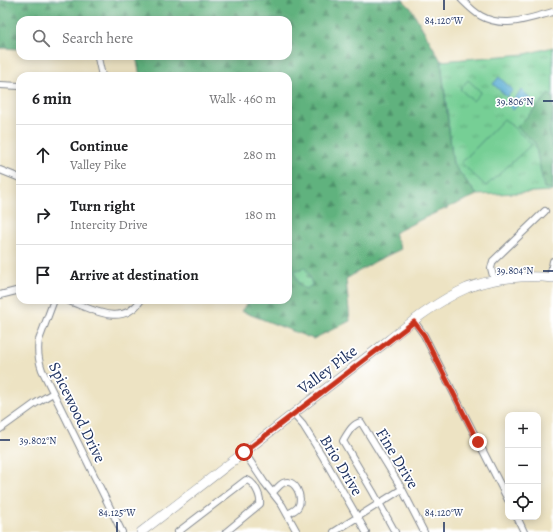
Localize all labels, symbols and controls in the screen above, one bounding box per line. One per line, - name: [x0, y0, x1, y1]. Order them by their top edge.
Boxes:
- text: 84.120°W: [425, 14, 464, 27]
- search box: [16, 16, 292, 60]
- icon: search: [30, 27, 52, 49]
- text: Search here: [62, 28, 133, 48]
- text: 6 min: [32, 87, 72, 110]
- text: Walk · 460 m: [209, 90, 276, 107]
- text: 39.806°N: [497, 95, 533, 108]
- text: Continue: [70, 136, 128, 156]
- icon: ahead: [32, 144, 54, 166]
- text: 280 m: [243, 146, 276, 163]
- text: Valley Pike: [70, 156, 126, 173]
- text: Turn right: [70, 196, 135, 216]
- icon: right: [32, 204, 54, 226]
- text: 180 m: [245, 206, 276, 223]
- text: Intercity Drive: [70, 216, 148, 233]
- icon: arrive: [32, 264, 54, 286]
- text: 39.804°N: [497, 264, 533, 277]
- text: Arrive at destination: [70, 265, 199, 285]
- street label: Valley Pike: [293, 340, 362, 400]
- street label: Spicewood Drive: [43, 358, 111, 467]
- map controls: [505, 412, 541, 520]
- button: +: [505, 412, 541, 448]
- street label: Fine Drive: [370, 424, 424, 493]
- street label: Brio Drive: [314, 431, 368, 500]
- route end: [469, 433, 487, 451]
- text: 39.802°N: [20, 434, 56, 447]
- route start: [235, 443, 253, 461]
- button: −: [505, 448, 541, 484]
- button: locate: [505, 484, 541, 520]
- text: 84.125°W: [98, 506, 136, 519]
- text: 84.120°W: [425, 506, 464, 519]

